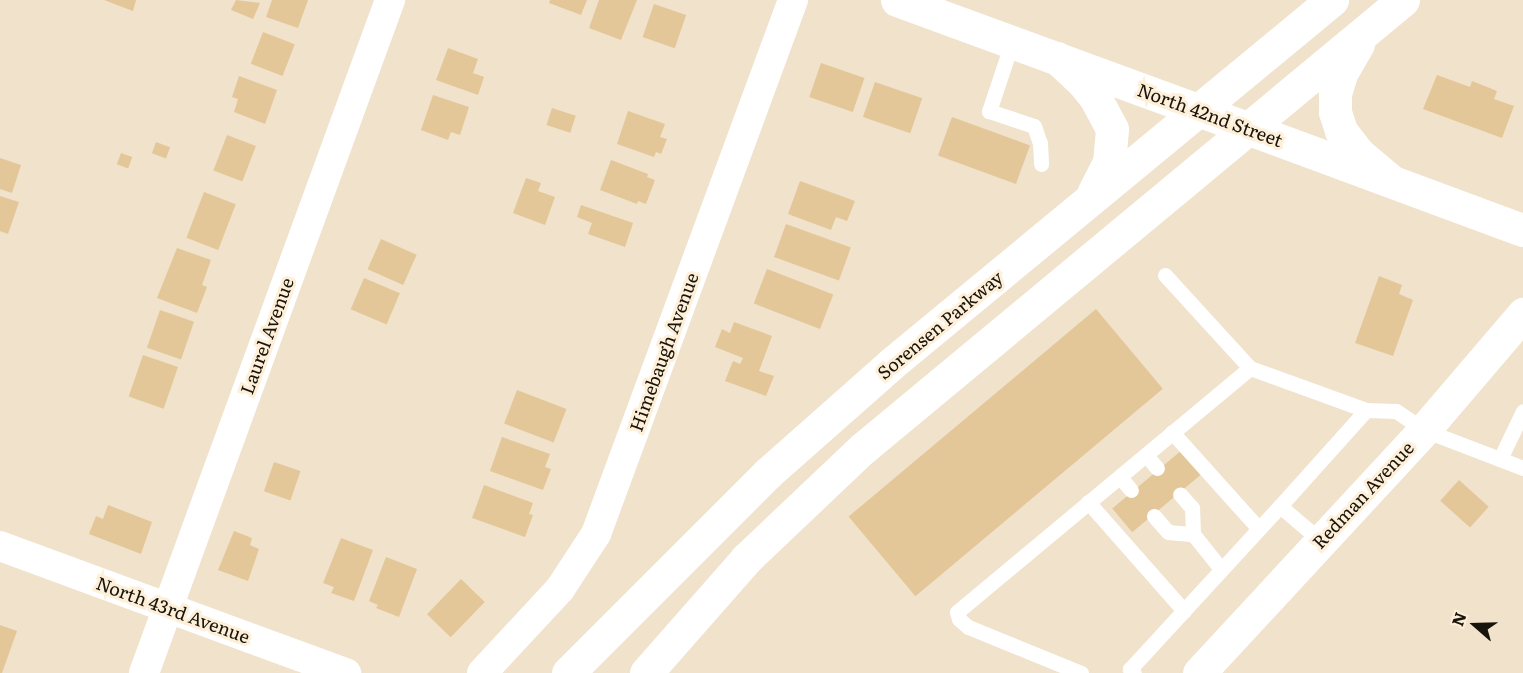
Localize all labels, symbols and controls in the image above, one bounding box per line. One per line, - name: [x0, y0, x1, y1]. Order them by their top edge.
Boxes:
- street label: North 42nd Street: [1135, 79, 1285, 151]
- street label: Sorensen Parkway: [873, 266, 1007, 384]
- street label: Himebaugh Avenue: [625, 270, 703, 434]
- street label: Laurel Avenue: [236, 275, 298, 397]
- street label: Redman Avenue: [1308, 437, 1418, 553]
- street label: North 43rd Avenue: [93, 572, 253, 648]
- north arrow: [1445, 595, 1505, 655]
- text: N: [1445, 608, 1472, 629]

